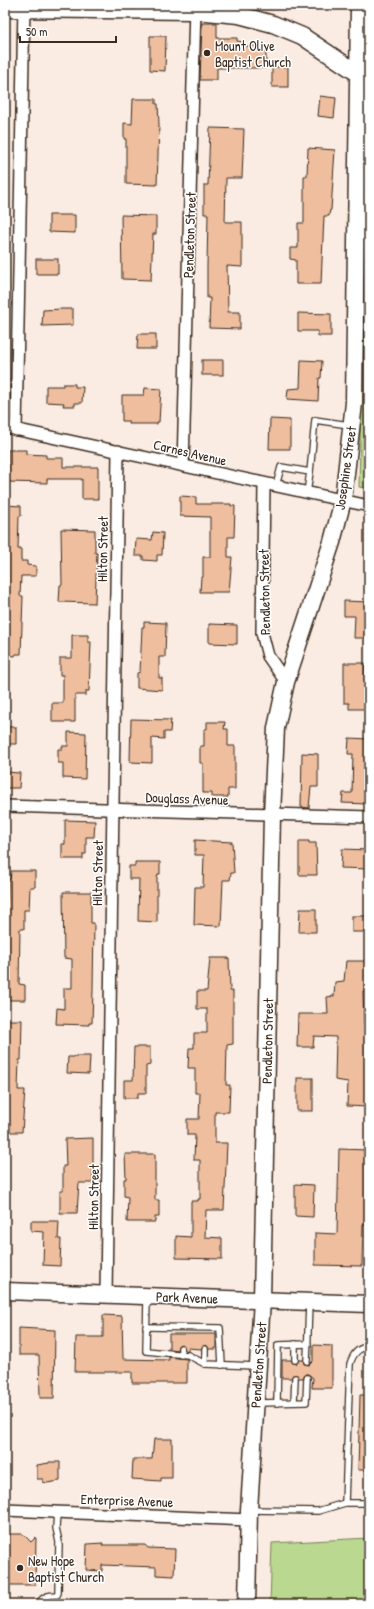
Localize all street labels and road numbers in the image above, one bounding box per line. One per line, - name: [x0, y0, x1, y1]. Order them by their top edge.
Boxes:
- street label: Pendleton Street: [178, 192, 200, 278]
- street label: Josephine Street: [330, 425, 361, 511]
- street label: Carnes Avenue: [152, 434, 229, 470]
- street label: Hilton Street: [92, 516, 112, 582]
- street label: Pendleton Street: [254, 549, 274, 635]
- street label: Douglass Avenue: [145, 787, 229, 810]
- street label: Hilton Street: [87, 840, 107, 906]
- street label: Pendleton Street: [257, 998, 277, 1084]
- street label: Hilton Street: [83, 1164, 103, 1230]
- street label: Park Avenue: [156, 1286, 219, 1308]
- street label: Pendleton Street: [246, 1321, 270, 1409]
- street label: Enterprise Avenue: [80, 1489, 174, 1512]

